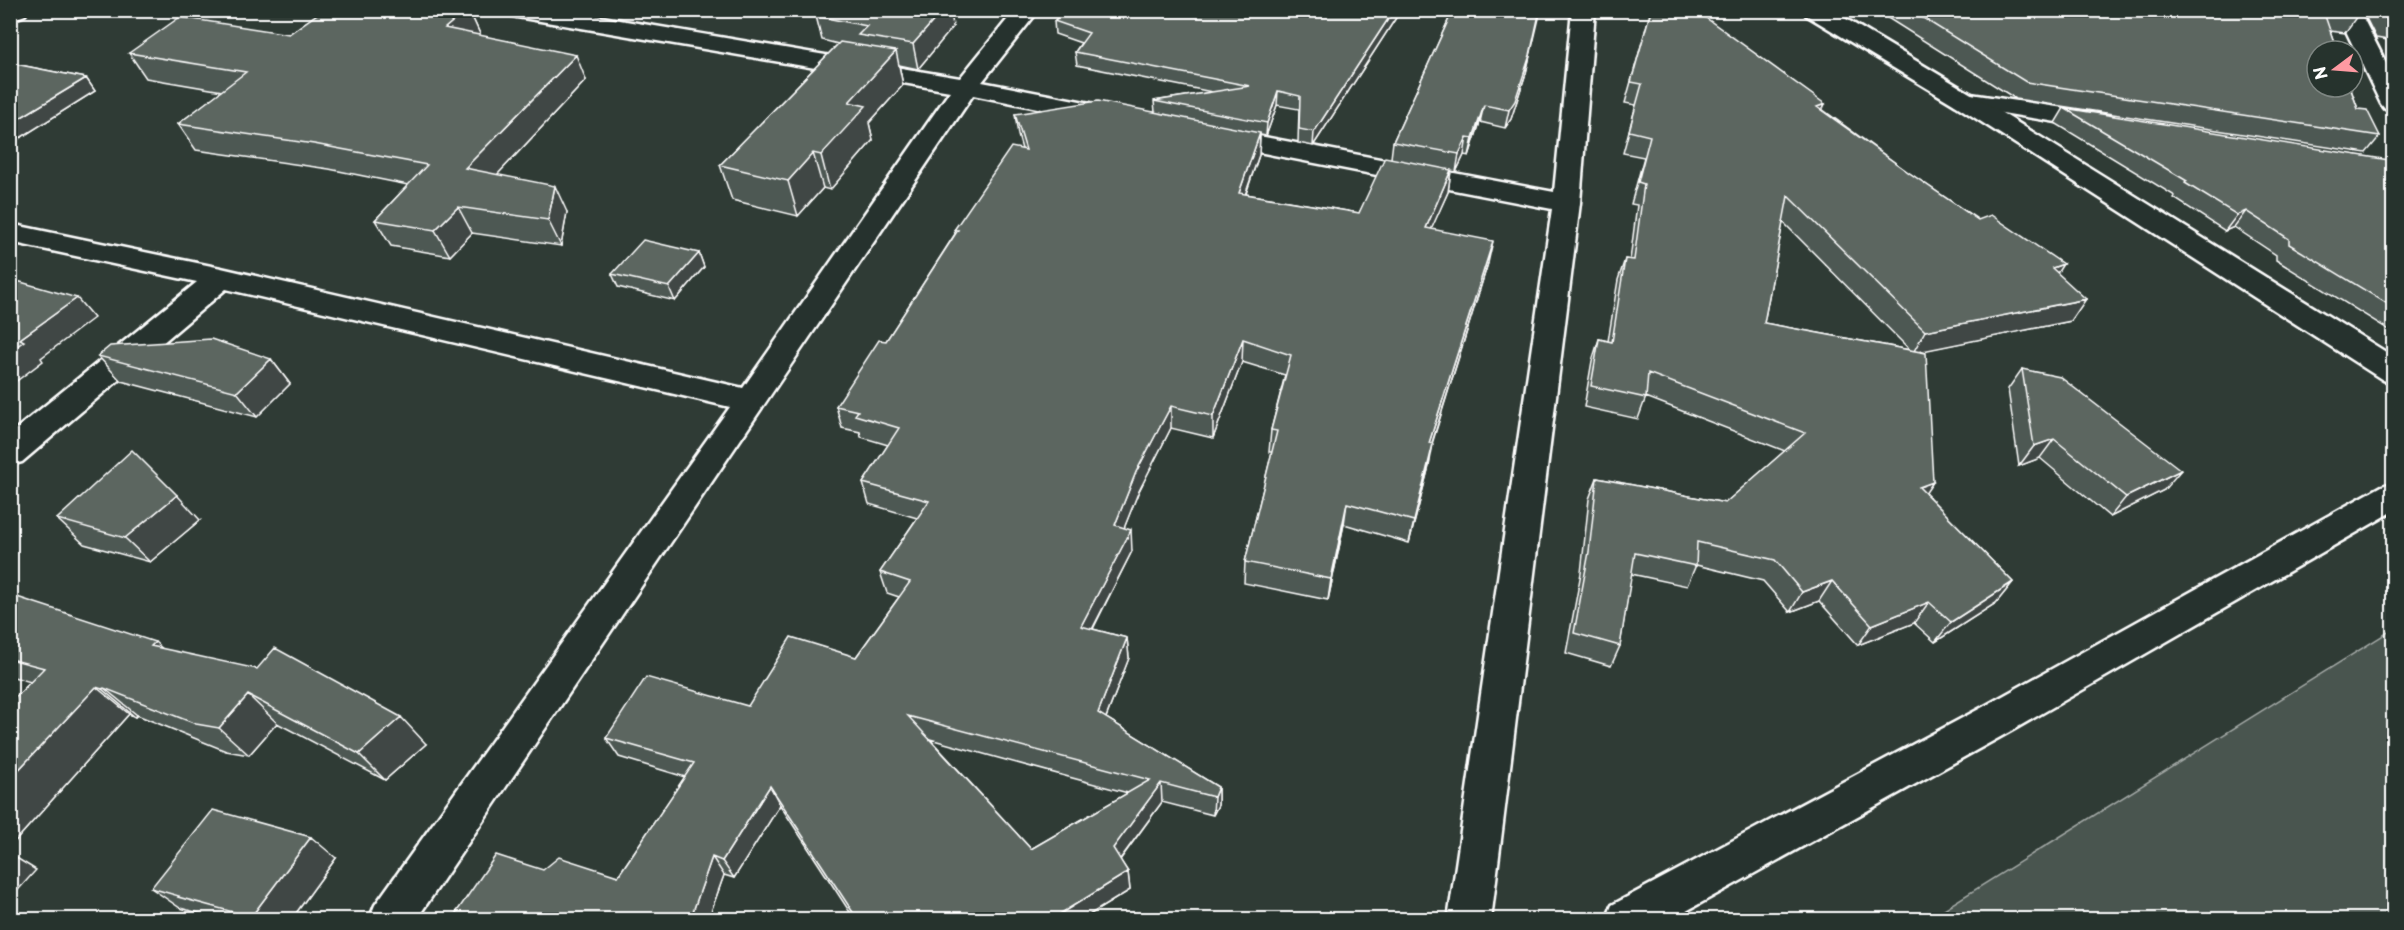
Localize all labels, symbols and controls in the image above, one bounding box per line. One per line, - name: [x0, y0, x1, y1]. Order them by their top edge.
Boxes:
- north arrow: [2305, 39, 2365, 99]
- text: N: [2306, 64, 2333, 83]

